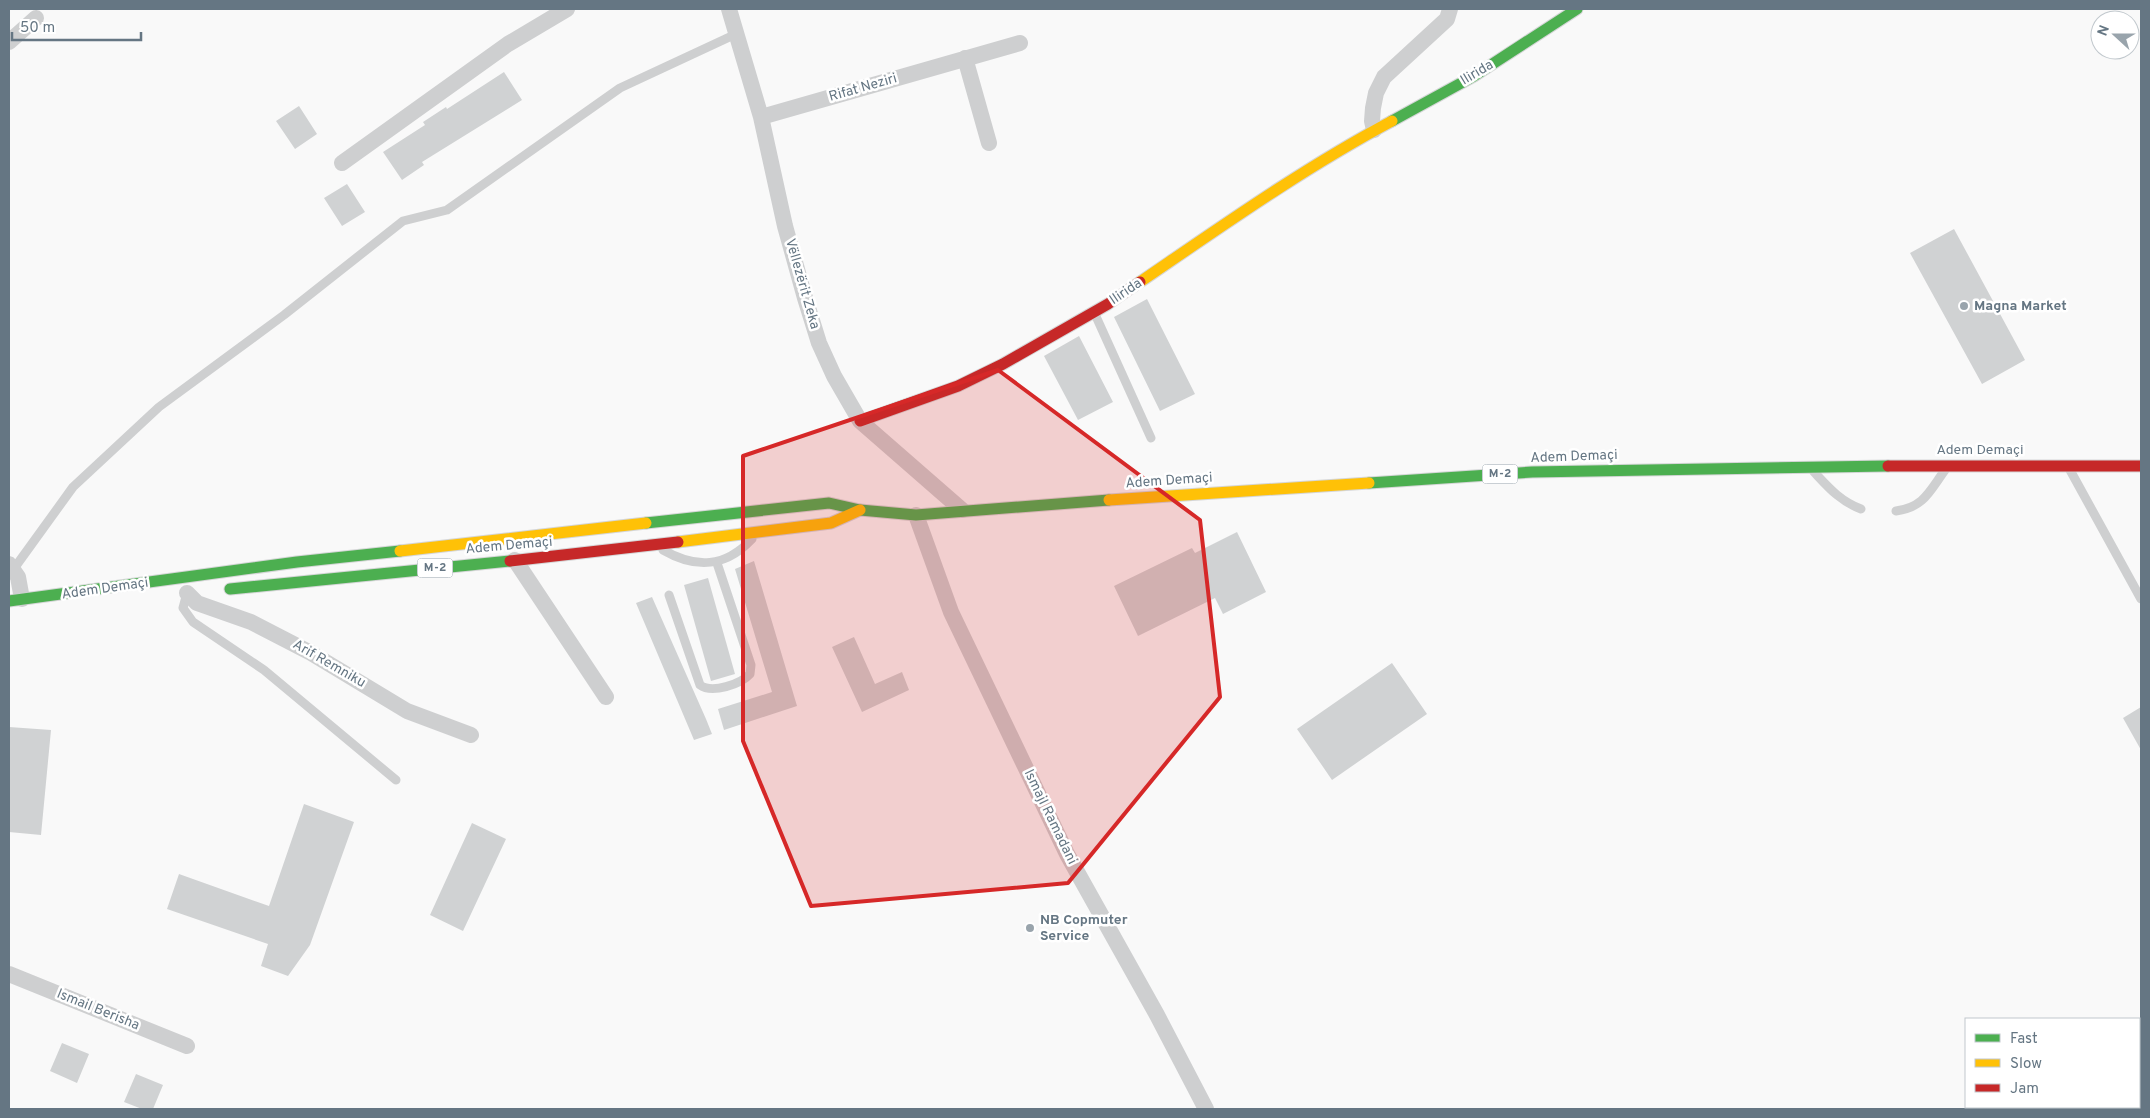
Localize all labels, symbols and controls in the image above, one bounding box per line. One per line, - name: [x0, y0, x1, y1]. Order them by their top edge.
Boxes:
- scale bar: [12, 10, 141, 42]
- north arrow: [2090, 10, 2140, 60]
- text: 50 m: [20, 19, 55, 38]
- text: N: [2095, 23, 2114, 39]
- street label: Ilirida: [1457, 57, 1497, 89]
- street label: Rifat Neziri: [827, 70, 899, 106]
- street label: Vëllezërit Zeka: [781, 237, 823, 331]
- street label: Ilirida: [1107, 275, 1145, 309]
- place label: Magna Market: [1974, 298, 2067, 315]
- marker: Magna Market: [1958, 300, 1970, 312]
- street label: Adem Demaçi: [1936, 442, 2024, 459]
- street label: Adem Demaçi: [1530, 447, 1618, 467]
- road number: M-2: [1482, 464, 1518, 484]
- street label: Adem Demaçi: [1125, 469, 1213, 493]
- street label: Adem Demaçi: [465, 534, 553, 558]
- road number: M-2: [418, 558, 452, 578]
- street label: Adem Demaçi: [61, 575, 149, 603]
- street label: Arif Remniku: [289, 636, 369, 692]
- street label: Ismajl Ramadani: [1020, 767, 1080, 867]
- place label: NB Copmuter Service: [1040, 912, 1128, 945]
- marker: NB Copmuter Service: [1024, 922, 1036, 934]
- street label: Ismail Berisha: [54, 986, 142, 1034]
- legend: [1965, 1018, 2140, 1108]
- text: Fast: [2010, 1030, 2038, 1049]
- text: Slow: [2010, 1055, 2042, 1074]
- text: Jam: [2010, 1080, 2039, 1099]

